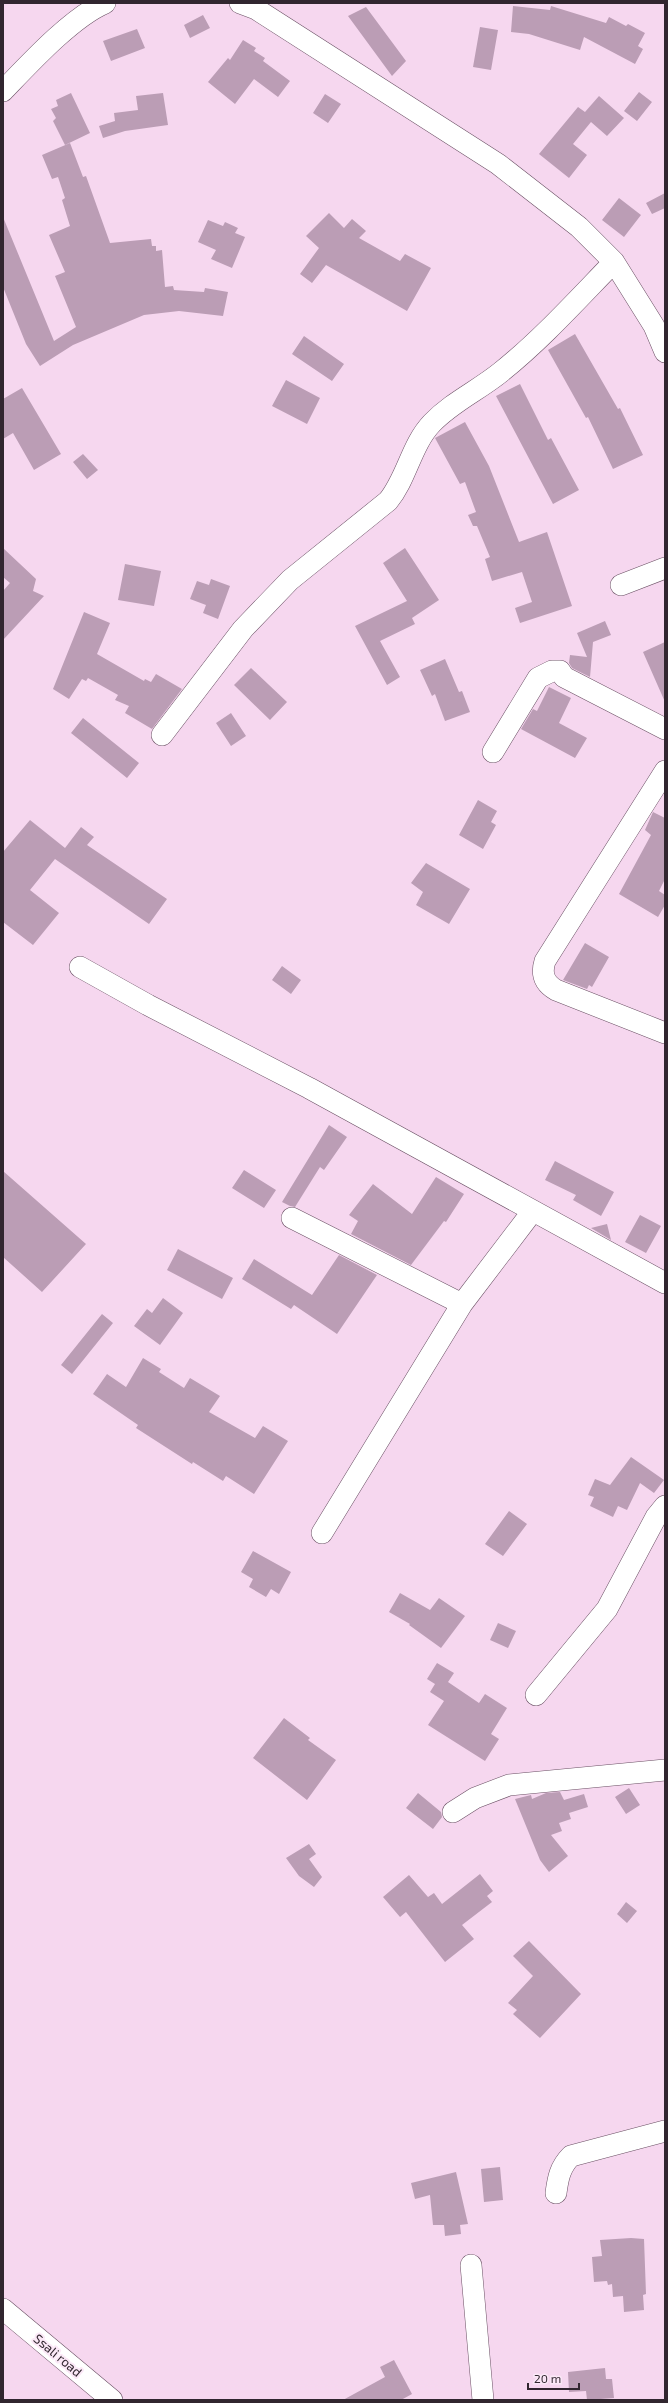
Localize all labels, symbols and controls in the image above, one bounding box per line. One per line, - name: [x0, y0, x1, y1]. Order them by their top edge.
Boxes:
- street label: Ssali road: [31, 2330, 85, 2380]
- scale bar: [528, 2365, 579, 2391]
- text: 20 m: [534, 2371, 561, 2385]

